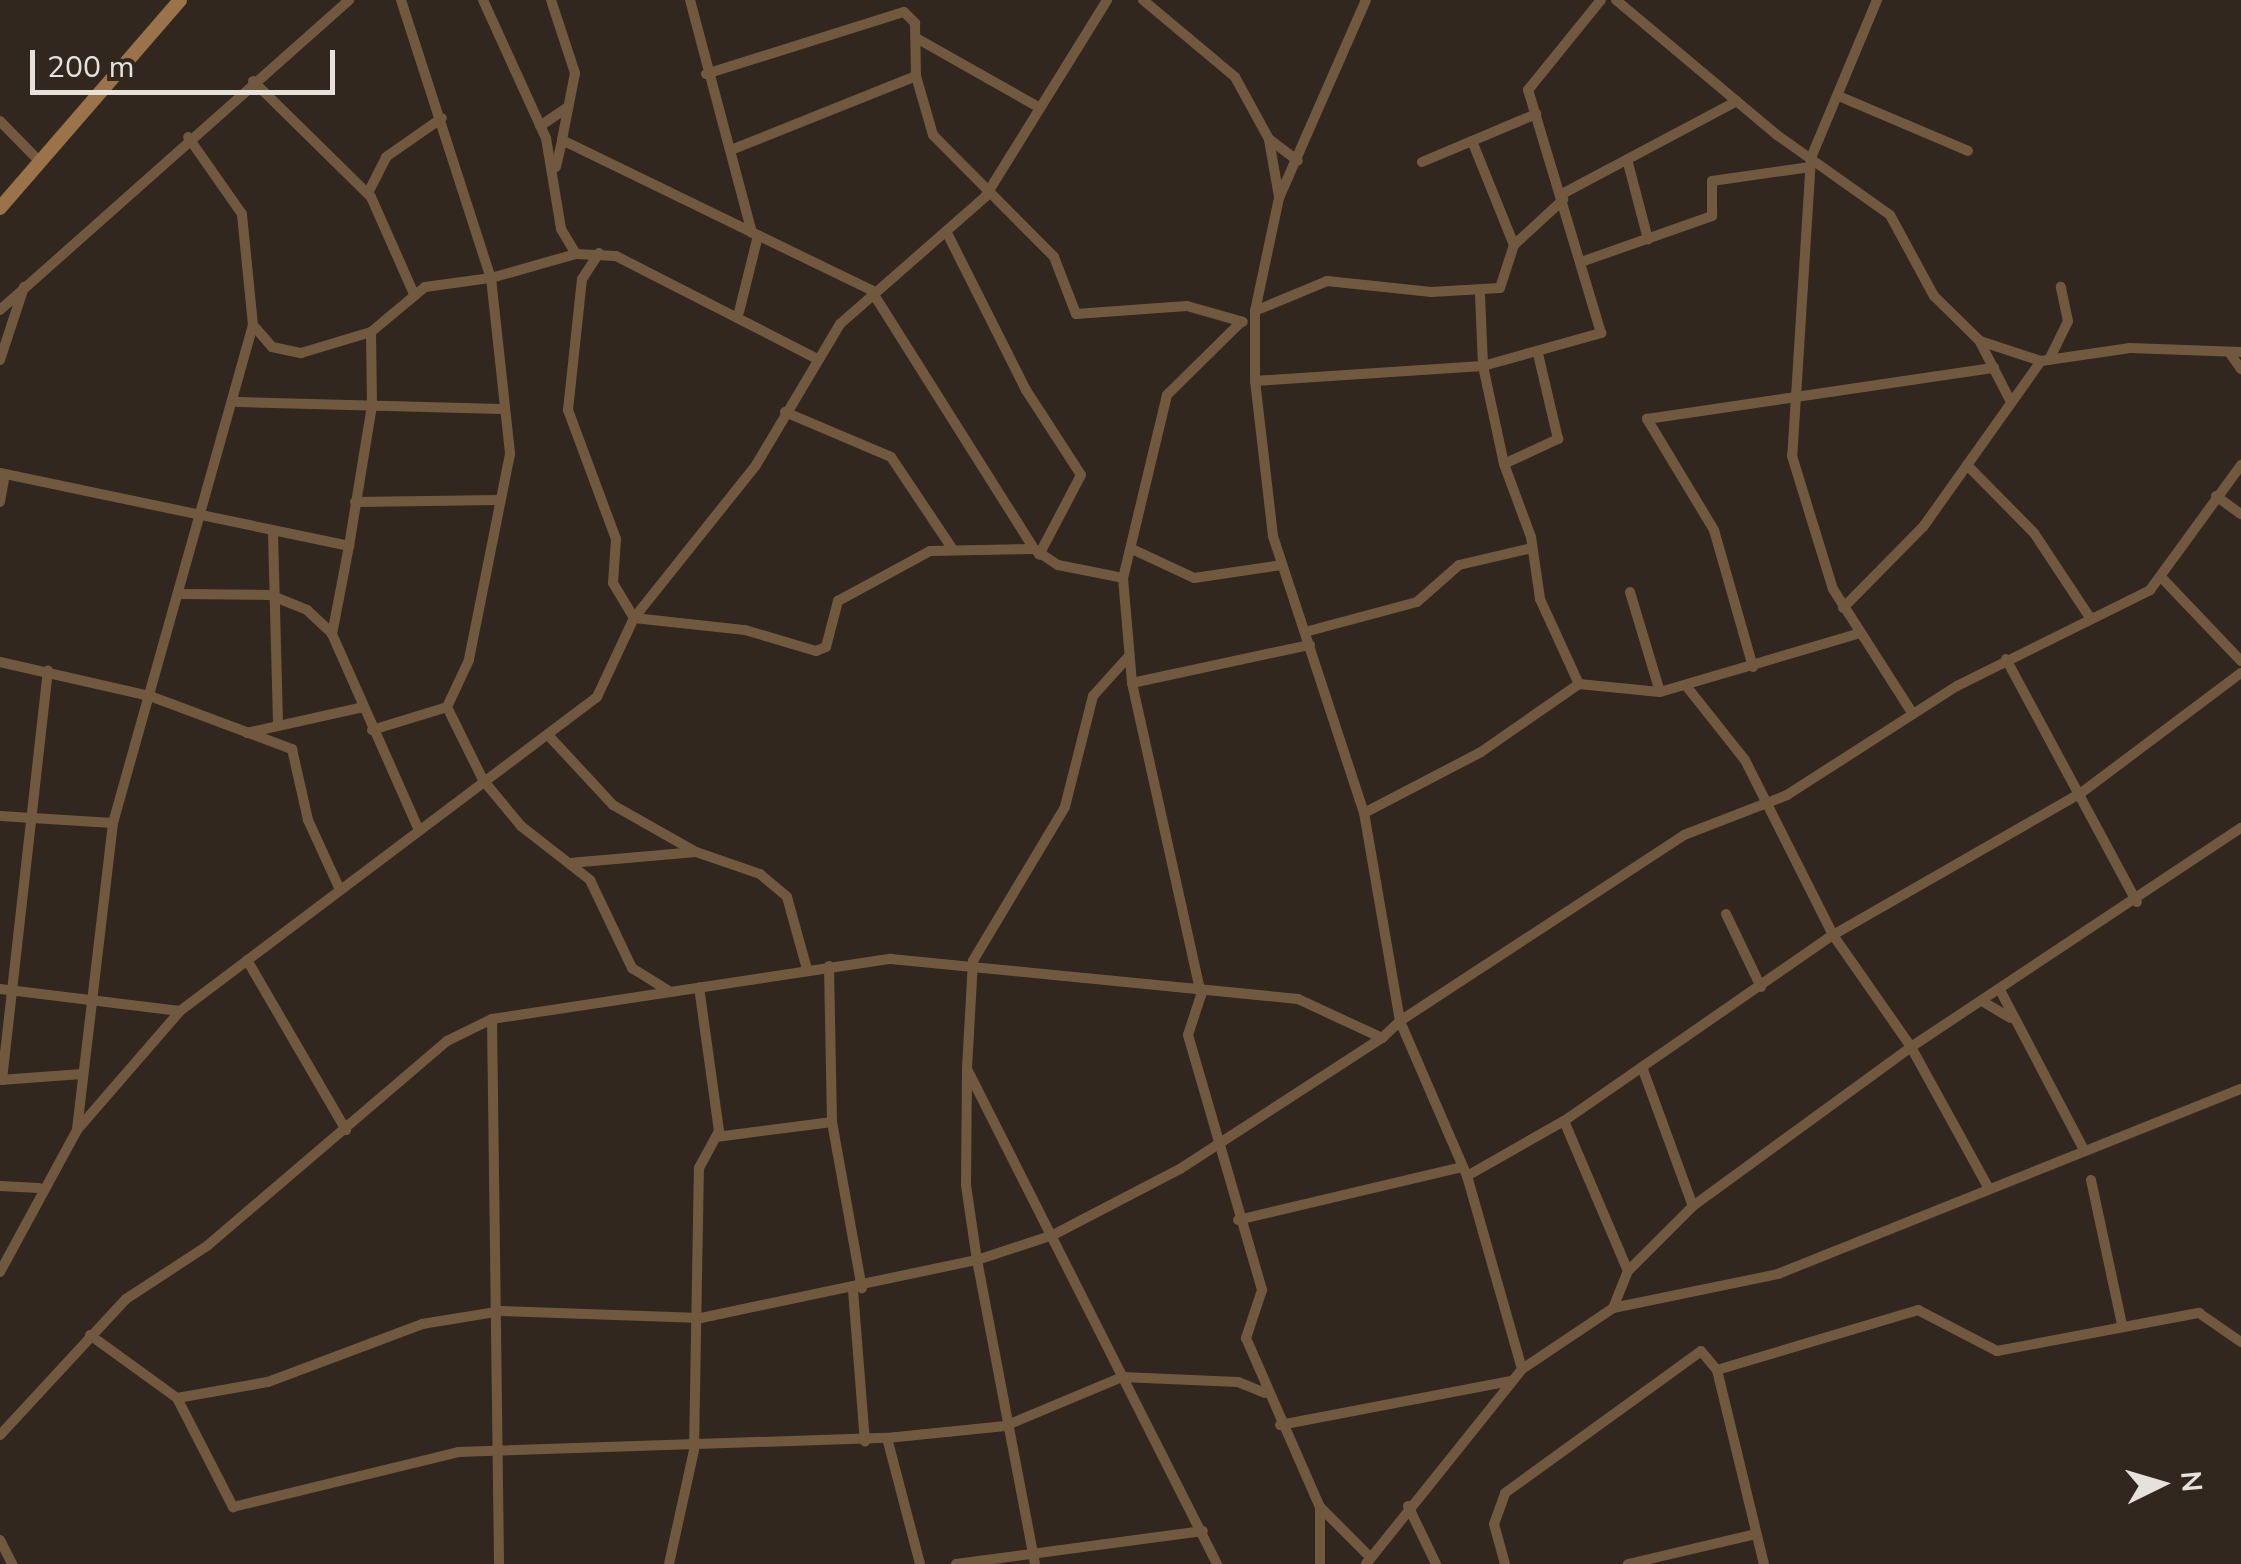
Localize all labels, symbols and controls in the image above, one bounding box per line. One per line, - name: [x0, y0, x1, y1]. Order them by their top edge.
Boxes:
- scale bar: [35, 30, 340, 92]
- text: 200 m: [47, 47, 134, 88]
- north arrow: [2111, 1434, 2211, 1534]
- text: N: [2171, 1469, 2211, 1493]

